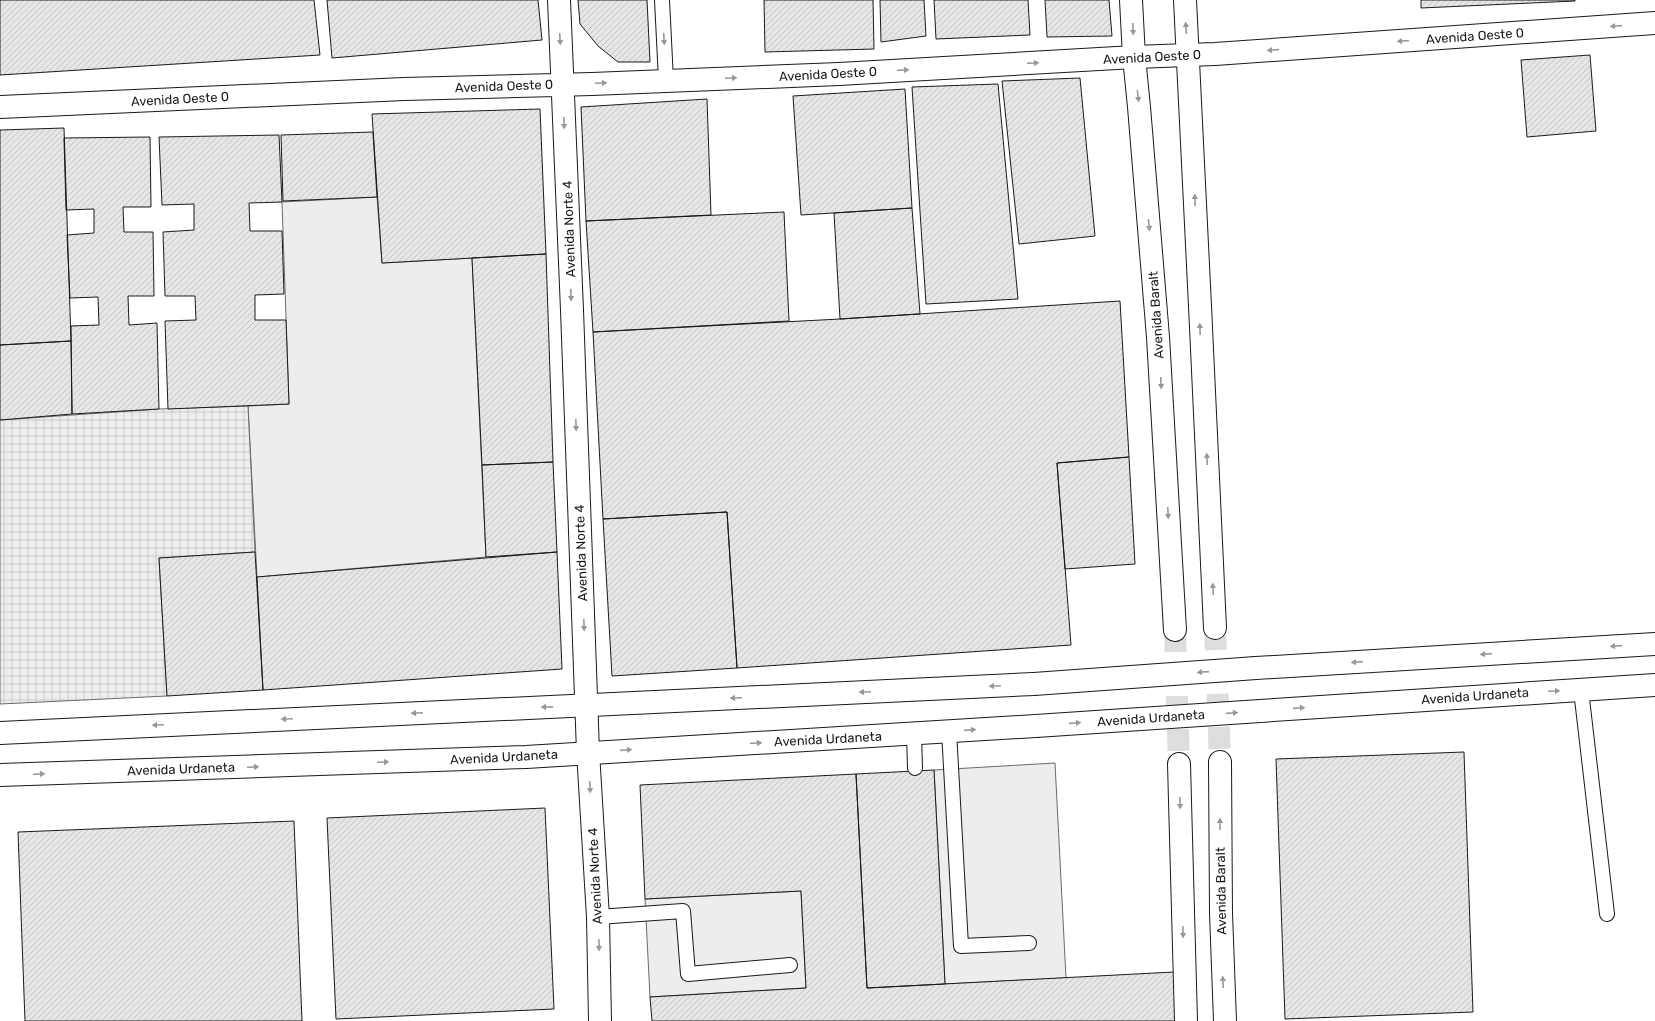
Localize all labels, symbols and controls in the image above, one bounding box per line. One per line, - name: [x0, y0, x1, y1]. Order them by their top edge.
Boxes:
- one-way arrow: [1183, 22, 1190, 34]
- one-way arrow: [1610, 22, 1622, 29]
- one-way arrow: [1130, 23, 1136, 36]
- street label: Avenida Oeste 0: [1426, 25, 1524, 47]
- one-way arrow: [557, 33, 564, 45]
- one-way arrow: [661, 33, 668, 45]
- one-way arrow: [1397, 38, 1409, 45]
- street label: Avenida Oeste 0: [1103, 47, 1201, 67]
- one-way arrow: [1267, 47, 1279, 54]
- one-way arrow: [1027, 60, 1039, 67]
- street label: Avenida Oeste 0: [779, 64, 877, 84]
- one-way arrow: [897, 67, 909, 74]
- one-way arrow: [725, 75, 738, 81]
- street label: Avenida Oeste 0: [455, 77, 553, 95]
- one-way arrow: [595, 80, 607, 87]
- street label: Avenida Oeste 0: [131, 89, 229, 109]
- one-way arrow: [1135, 90, 1141, 102]
- one-way arrow: [561, 117, 567, 130]
- street label: Avenida Norte 4: [560, 180, 578, 278]
- one-way arrow: [1192, 193, 1198, 206]
- one-way arrow: [1146, 219, 1153, 231]
- street label: Avenida Baralt: [1145, 271, 1167, 359]
- one-way arrow: [568, 289, 575, 301]
- one-way arrow: [1197, 323, 1204, 335]
- one-way arrow: [1157, 377, 1164, 389]
- one-way arrow: [573, 419, 579, 432]
- one-way arrow: [1203, 453, 1210, 465]
- street label: Avenida Norte 4: [572, 504, 590, 602]
- one-way arrow: [1165, 507, 1172, 519]
- one-way arrow: [1210, 583, 1217, 595]
- one-way arrow: [580, 619, 587, 631]
- one-way arrow: [1609, 643, 1622, 649]
- one-way arrow: [1479, 651, 1492, 657]
- one-way arrow: [1350, 659, 1363, 665]
- one-way arrow: [1197, 668, 1209, 675]
- one-way arrow: [988, 683, 1001, 689]
- street label: Avenida Urdaneta: [1421, 685, 1529, 707]
- one-way arrow: [1548, 688, 1560, 695]
- one-way arrow: [859, 689, 871, 696]
- one-way arrow: [730, 695, 742, 702]
- one-way arrow: [540, 704, 553, 710]
- one-way arrow: [1293, 705, 1305, 712]
- street label: Avenida Urdaneta: [1097, 707, 1205, 729]
- one-way arrow: [411, 709, 423, 716]
- one-way arrow: [1226, 709, 1238, 716]
- one-way arrow: [281, 716, 294, 722]
- one-way arrow: [1069, 720, 1082, 726]
- one-way arrow: [151, 722, 164, 728]
- one-way arrow: [964, 726, 976, 733]
- street label: Avenida Urdaneta: [774, 729, 882, 749]
- one-way arrow: [750, 740, 763, 746]
- street label: Avenida Urdaneta: [450, 747, 558, 767]
- one-way arrow: [620, 747, 632, 754]
- one-way arrow: [377, 759, 390, 765]
- street label: Avenida Urdaneta: [127, 760, 235, 778]
- one-way arrow: [247, 763, 259, 770]
- one-way arrow: [33, 771, 46, 777]
- one-way arrow: [586, 781, 593, 793]
- one-way arrow: [1176, 797, 1183, 809]
- one-way arrow: [1217, 817, 1223, 830]
- street label: Avenida Norte 4: [585, 827, 605, 925]
- street label: Avenida Baralt: [1213, 847, 1229, 935]
- one-way arrow: [1180, 926, 1186, 939]
- one-way arrow: [595, 939, 602, 951]
- one-way arrow: [1220, 976, 1227, 988]

